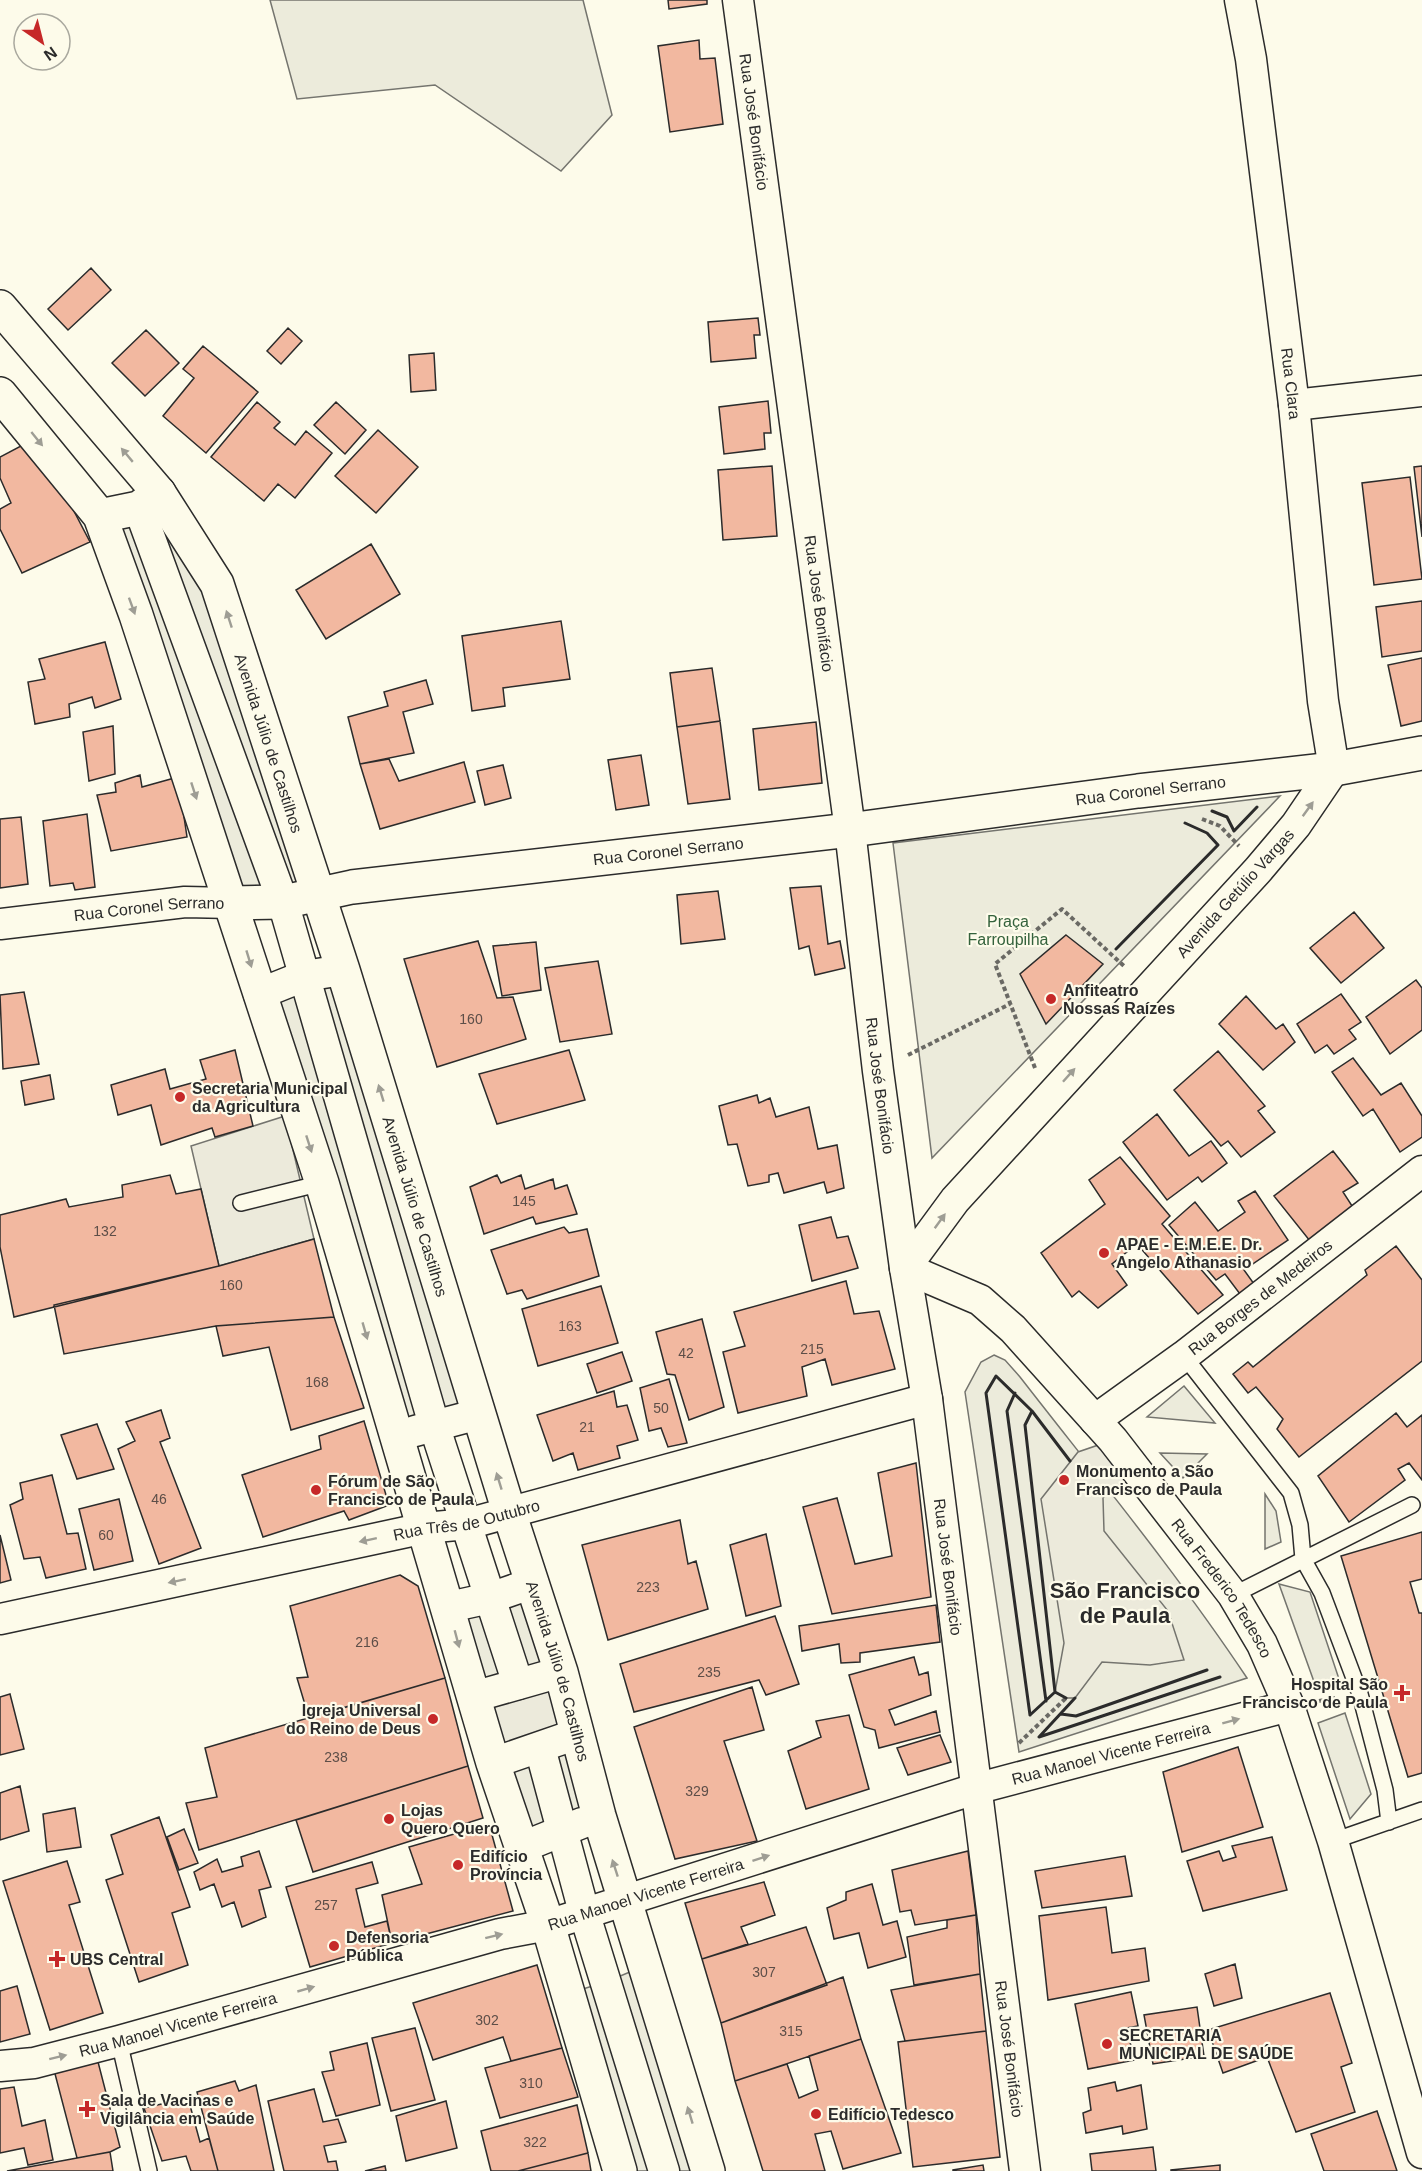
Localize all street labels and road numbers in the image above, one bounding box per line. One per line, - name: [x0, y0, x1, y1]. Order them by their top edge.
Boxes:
- street label: Rua José Bonifácio: [736, 52, 772, 192]
- street label: Rua Clara: [1278, 347, 1303, 420]
- street label: Rua José Bonifácio: [801, 534, 837, 673]
- street label: Avenida Júlio de Castilhos: [231, 652, 306, 835]
- street label: Rua Coronel Serrano: [1074, 773, 1227, 808]
- street label: Avenida Getúlio Vargas: [1173, 826, 1297, 961]
- street label: Rua Coronel Serrano: [592, 834, 745, 868]
- street label: Rua Coronel Serrano: [73, 894, 225, 924]
- street label: Rua José Bonifácio: [863, 1016, 897, 1155]
- street label: Avenida Júlio de Castilhos: [379, 1114, 451, 1299]
- street label: Rua Borges de Medeiros: [1185, 1236, 1336, 1358]
- street label: Rua Três de Outubro: [392, 1497, 542, 1544]
- street label: Rua José Bonifácio: [931, 1497, 965, 1636]
- street label: Rua Frederico Tedesco: [1168, 1515, 1275, 1660]
- street label: Avenida Júlio de Castilhos: [523, 1579, 592, 1763]
- street label: Rua Manoel Vicente Ferreira: [1010, 1719, 1212, 1788]
- street label: Rua Manoel Vicente Ferreira: [546, 1855, 746, 1933]
- street label: Rua José Bonifácio: [992, 1980, 1026, 2119]
- street label: Rua Manoel Vicente Ferreira: [77, 1989, 279, 2060]

